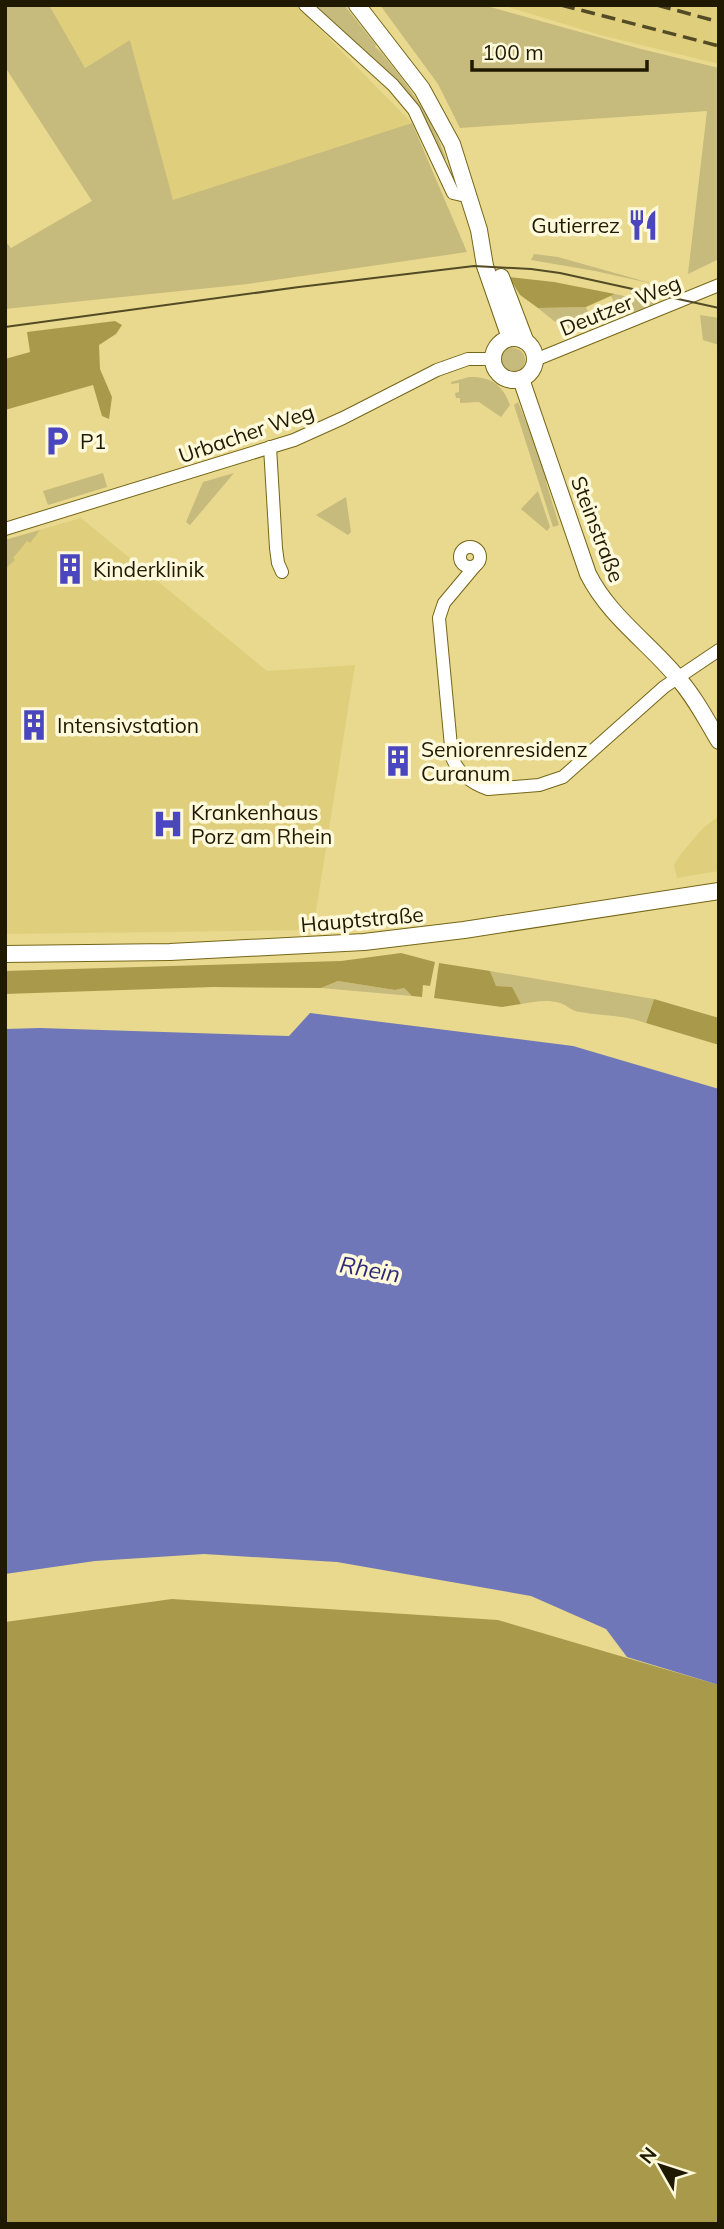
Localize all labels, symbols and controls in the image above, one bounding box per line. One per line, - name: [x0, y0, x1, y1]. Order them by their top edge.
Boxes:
- scale bar: [472, 28, 647, 72]
- text: 100 m: [482, 39, 544, 65]
- restaurant icon: Gutierrez: [626, 208, 660, 242]
- place label: Gutierrez: [531, 212, 620, 238]
- street label: Deutzer Weg: [556, 269, 684, 341]
- street label: Urbacher Weg: [175, 398, 317, 468]
- parking icon: P1: [40, 424, 74, 458]
- place label: P1: [80, 428, 106, 454]
- street label: Steinstraße: [566, 472, 630, 586]
- building icon: Kinderklinik: [53, 552, 87, 586]
- place label: Kinderklinik: [93, 556, 204, 582]
- building icon: Intensivstation: [17, 708, 51, 742]
- place label: Intensivstation: [57, 712, 199, 738]
- place label: Seniorenresidenz Curanum: [421, 736, 588, 786]
- building icon: Seniorenresidenz Curanum: [381, 744, 415, 778]
- place label: Krankenhaus Porz am Rhein: [191, 799, 332, 849]
- hospital icon: Krankenhaus Porz am Rhein: [151, 807, 185, 841]
- street label: Hauptstraße: [300, 901, 424, 937]
- water label: Rhein: [338, 1249, 402, 1289]
- north arrow: [626, 2131, 696, 2201]
- text: N: [634, 2142, 662, 2168]

